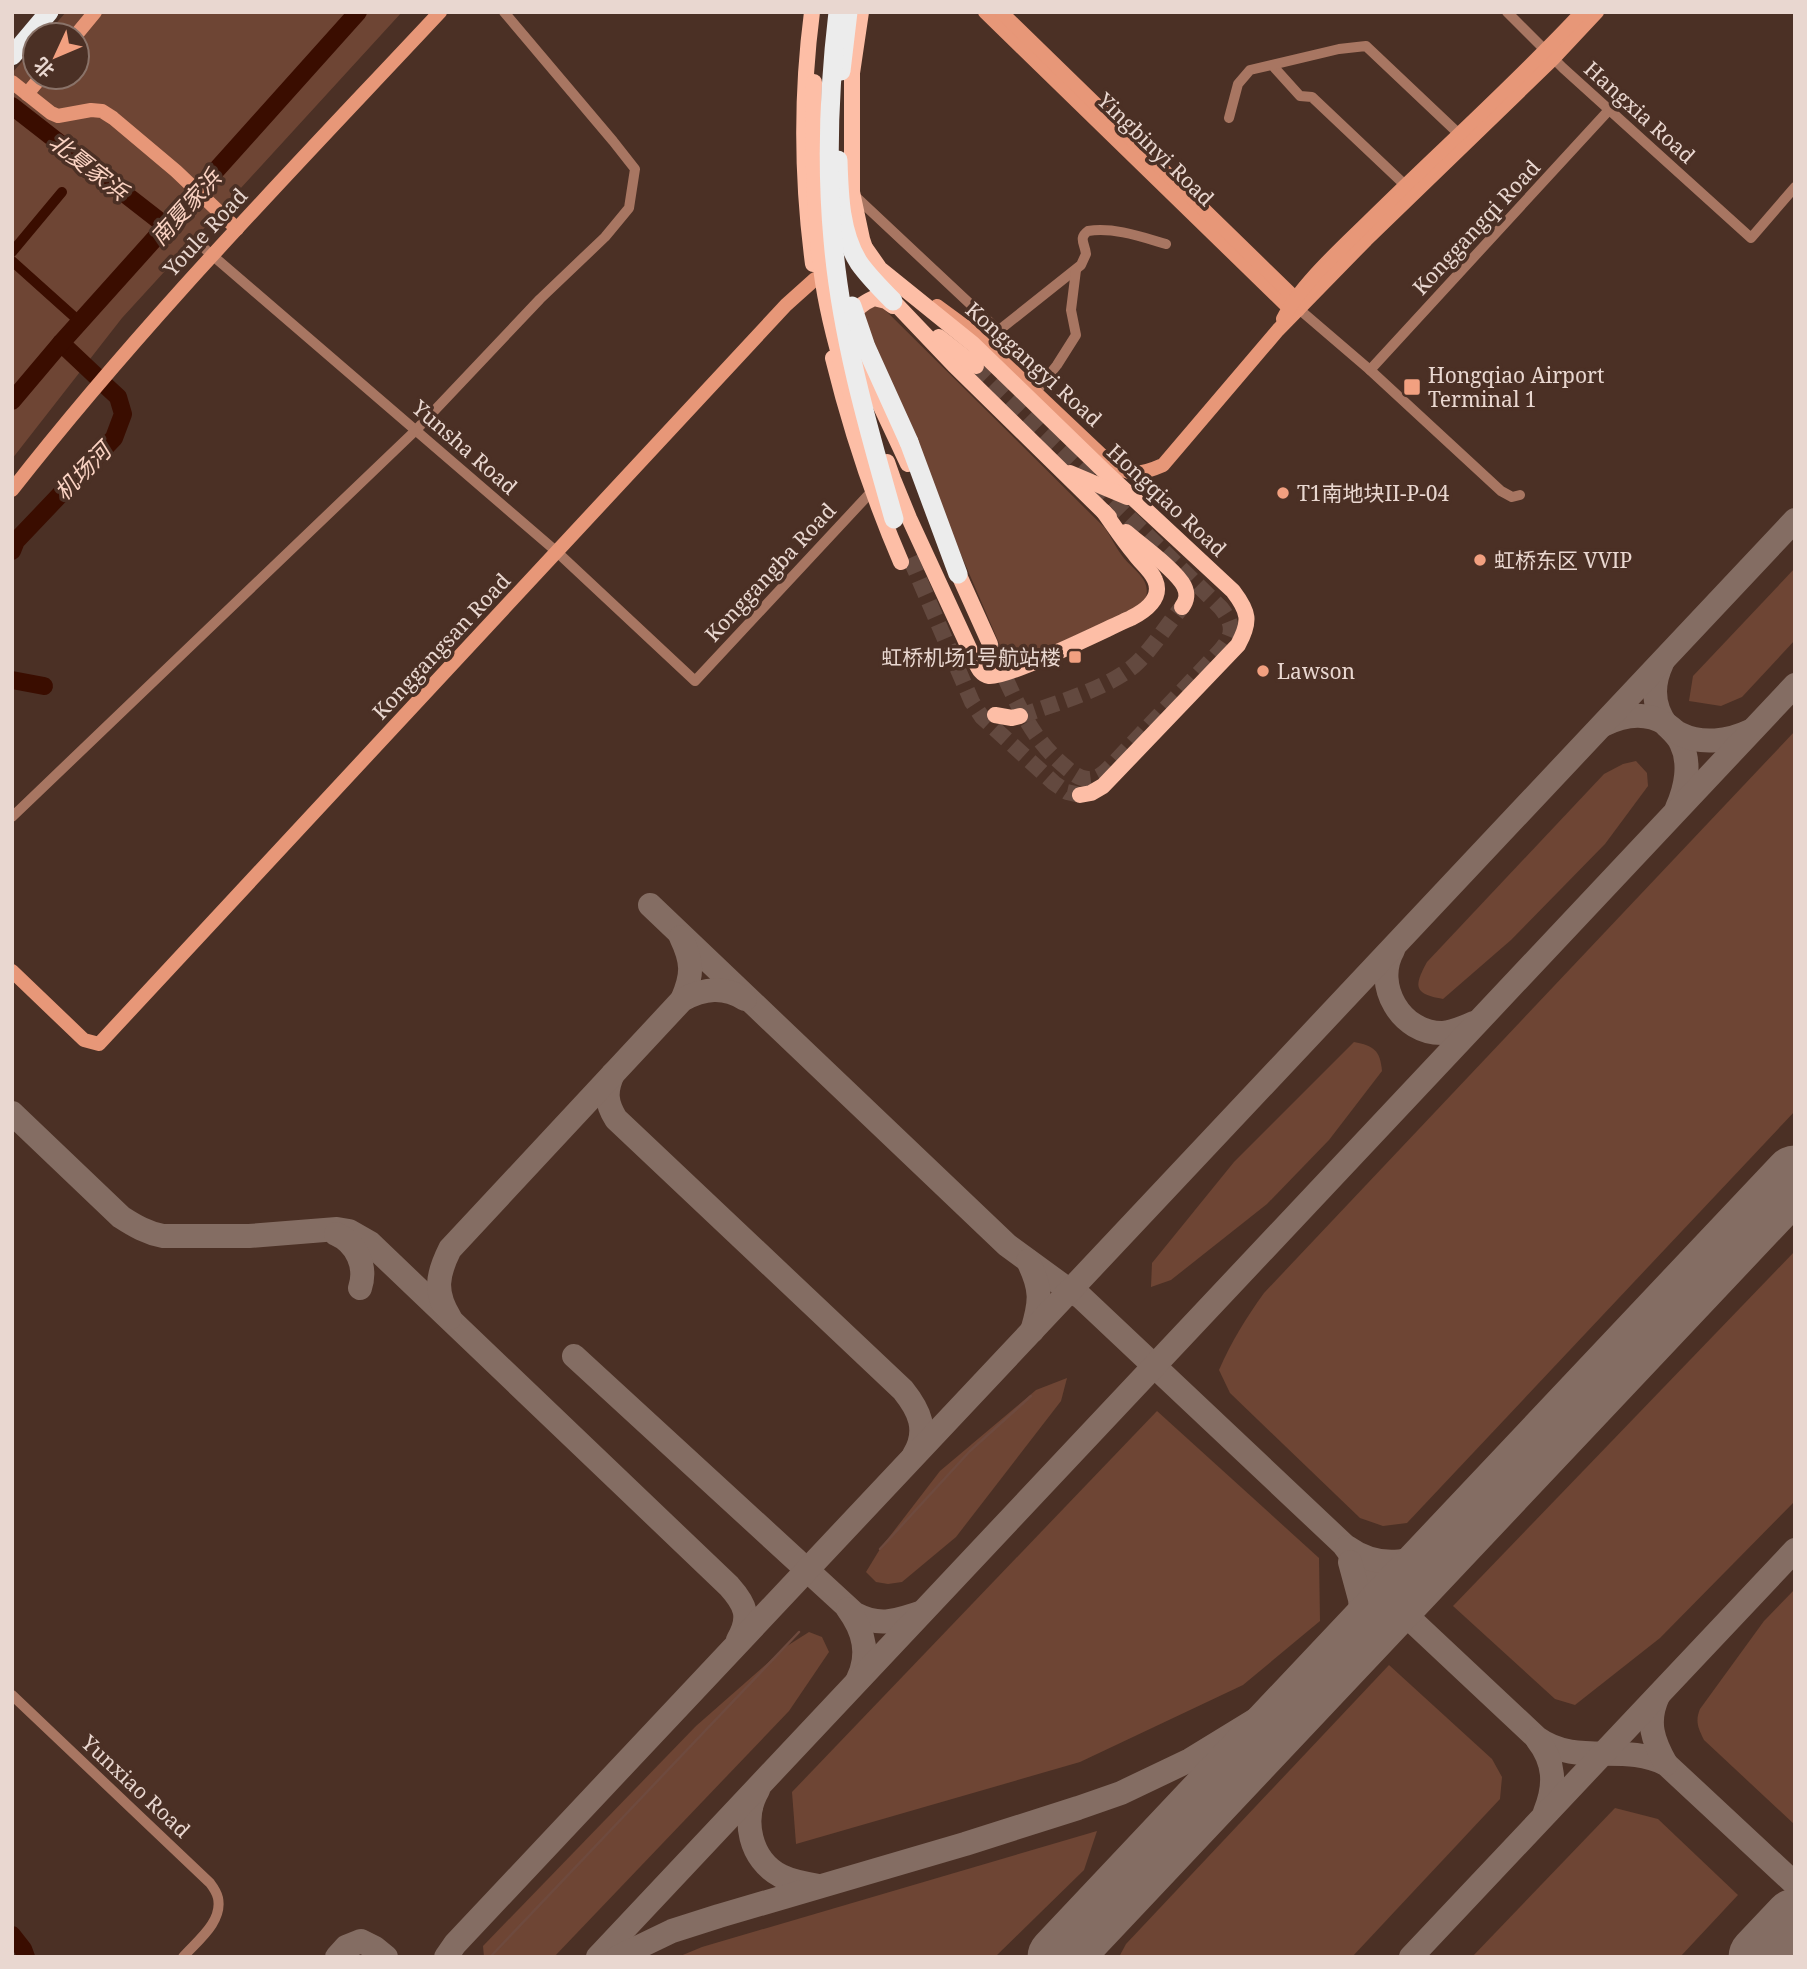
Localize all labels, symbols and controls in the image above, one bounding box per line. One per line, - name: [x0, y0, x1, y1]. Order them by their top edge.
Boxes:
- north arrow: [21, 21, 91, 91]
- text: 北: [28, 52, 60, 84]
- street label: Hangxia Road: [1579, 55, 1701, 169]
- street label: Yingbinyi Road: [1091, 85, 1220, 212]
- water label: 北夏家浜: [43, 125, 137, 208]
- street label: Konggangqi Road: [1406, 153, 1546, 301]
- water label: 南夏家浜: [142, 161, 229, 252]
- street label: Youle Road: [156, 182, 253, 283]
- street label: Konggangyi Road: [960, 295, 1108, 433]
- place label: Hongqiao Airport Terminal 1: [1428, 361, 1604, 413]
- marker: Hongqiao Airport Terminal 1: [1402, 377, 1422, 397]
- street label: Yunsha Road: [406, 393, 524, 501]
- water label: 机场河: [47, 432, 120, 507]
- street label: Hongqiao Road: [1101, 438, 1233, 563]
- place label: T1南地块II-P-04: [1297, 479, 1449, 507]
- marker: T1南地块II-P-04: [1275, 485, 1291, 501]
- street label: Konggangba Road: [698, 497, 842, 647]
- place label: 虹桥东区 VVIP: [1494, 546, 1632, 574]
- marker: 虹桥东区 VVIP: [1472, 552, 1488, 568]
- street label: Konggangsan Road: [366, 567, 516, 725]
- place label: 虹桥机场1号航站楼: [881, 643, 1061, 671]
- marker: 虹桥机场1号航站楼: [1067, 649, 1083, 665]
- place label: Lawson: [1277, 657, 1355, 685]
- marker: Lawson: [1255, 663, 1271, 679]
- street label: Yunxiao Road: [75, 1728, 196, 1844]

